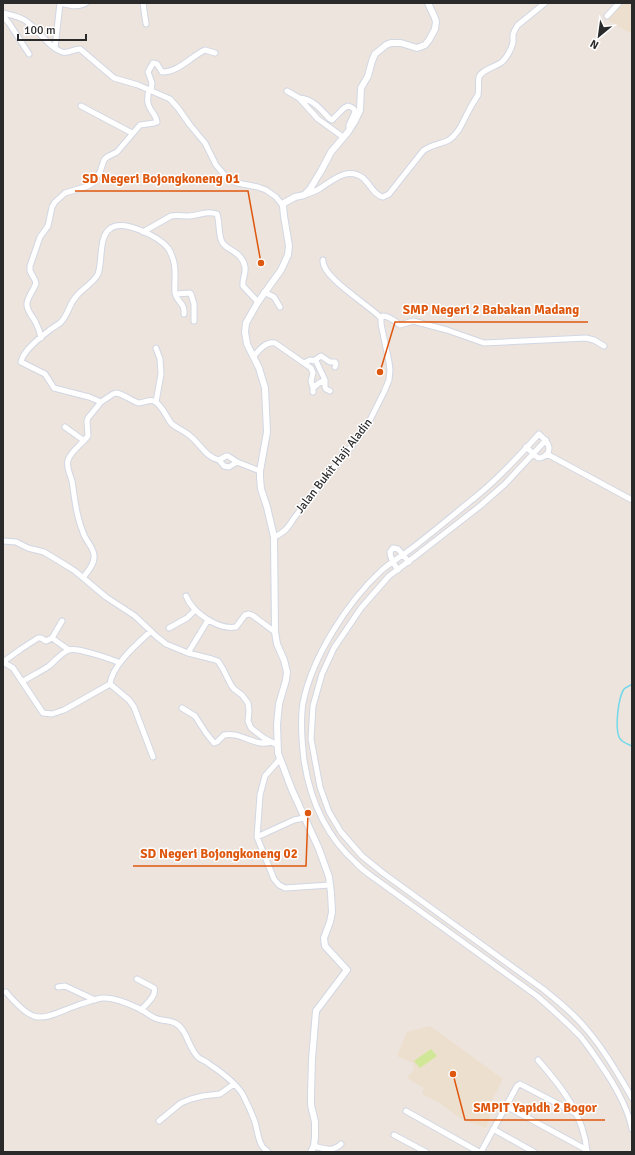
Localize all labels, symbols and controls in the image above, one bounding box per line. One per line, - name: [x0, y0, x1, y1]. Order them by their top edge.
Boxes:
- scale bar: [18, 16, 86, 42]
- north arrow: [579, 16, 619, 56]
- text: 100 m: [24, 23, 56, 38]
- text: N: [588, 37, 601, 52]
- callout: SD Negeri Bojongkoneng 01: [75, 166, 248, 191]
- text: SD Negeri Bojongkoneng 01: [82, 171, 240, 187]
- callout: SMP Negeri 2 Babakan Madang: [395, 297, 588, 322]
- text: SMP Negeri 2 Babakan Madang: [403, 302, 579, 318]
- street label: Jalan Bukit Haji Aladin: [292, 416, 376, 516]
- callout: SD Negeri Bojongkoneng 02: [133, 841, 306, 866]
- text: SD Negeri Bojongkoneng 02: [140, 846, 298, 862]
- callout: SMPIT Yapidh 2 Bogor: [465, 1095, 605, 1120]
- text: SMPIT Yapidh 2 Bogor: [473, 1100, 598, 1116]

